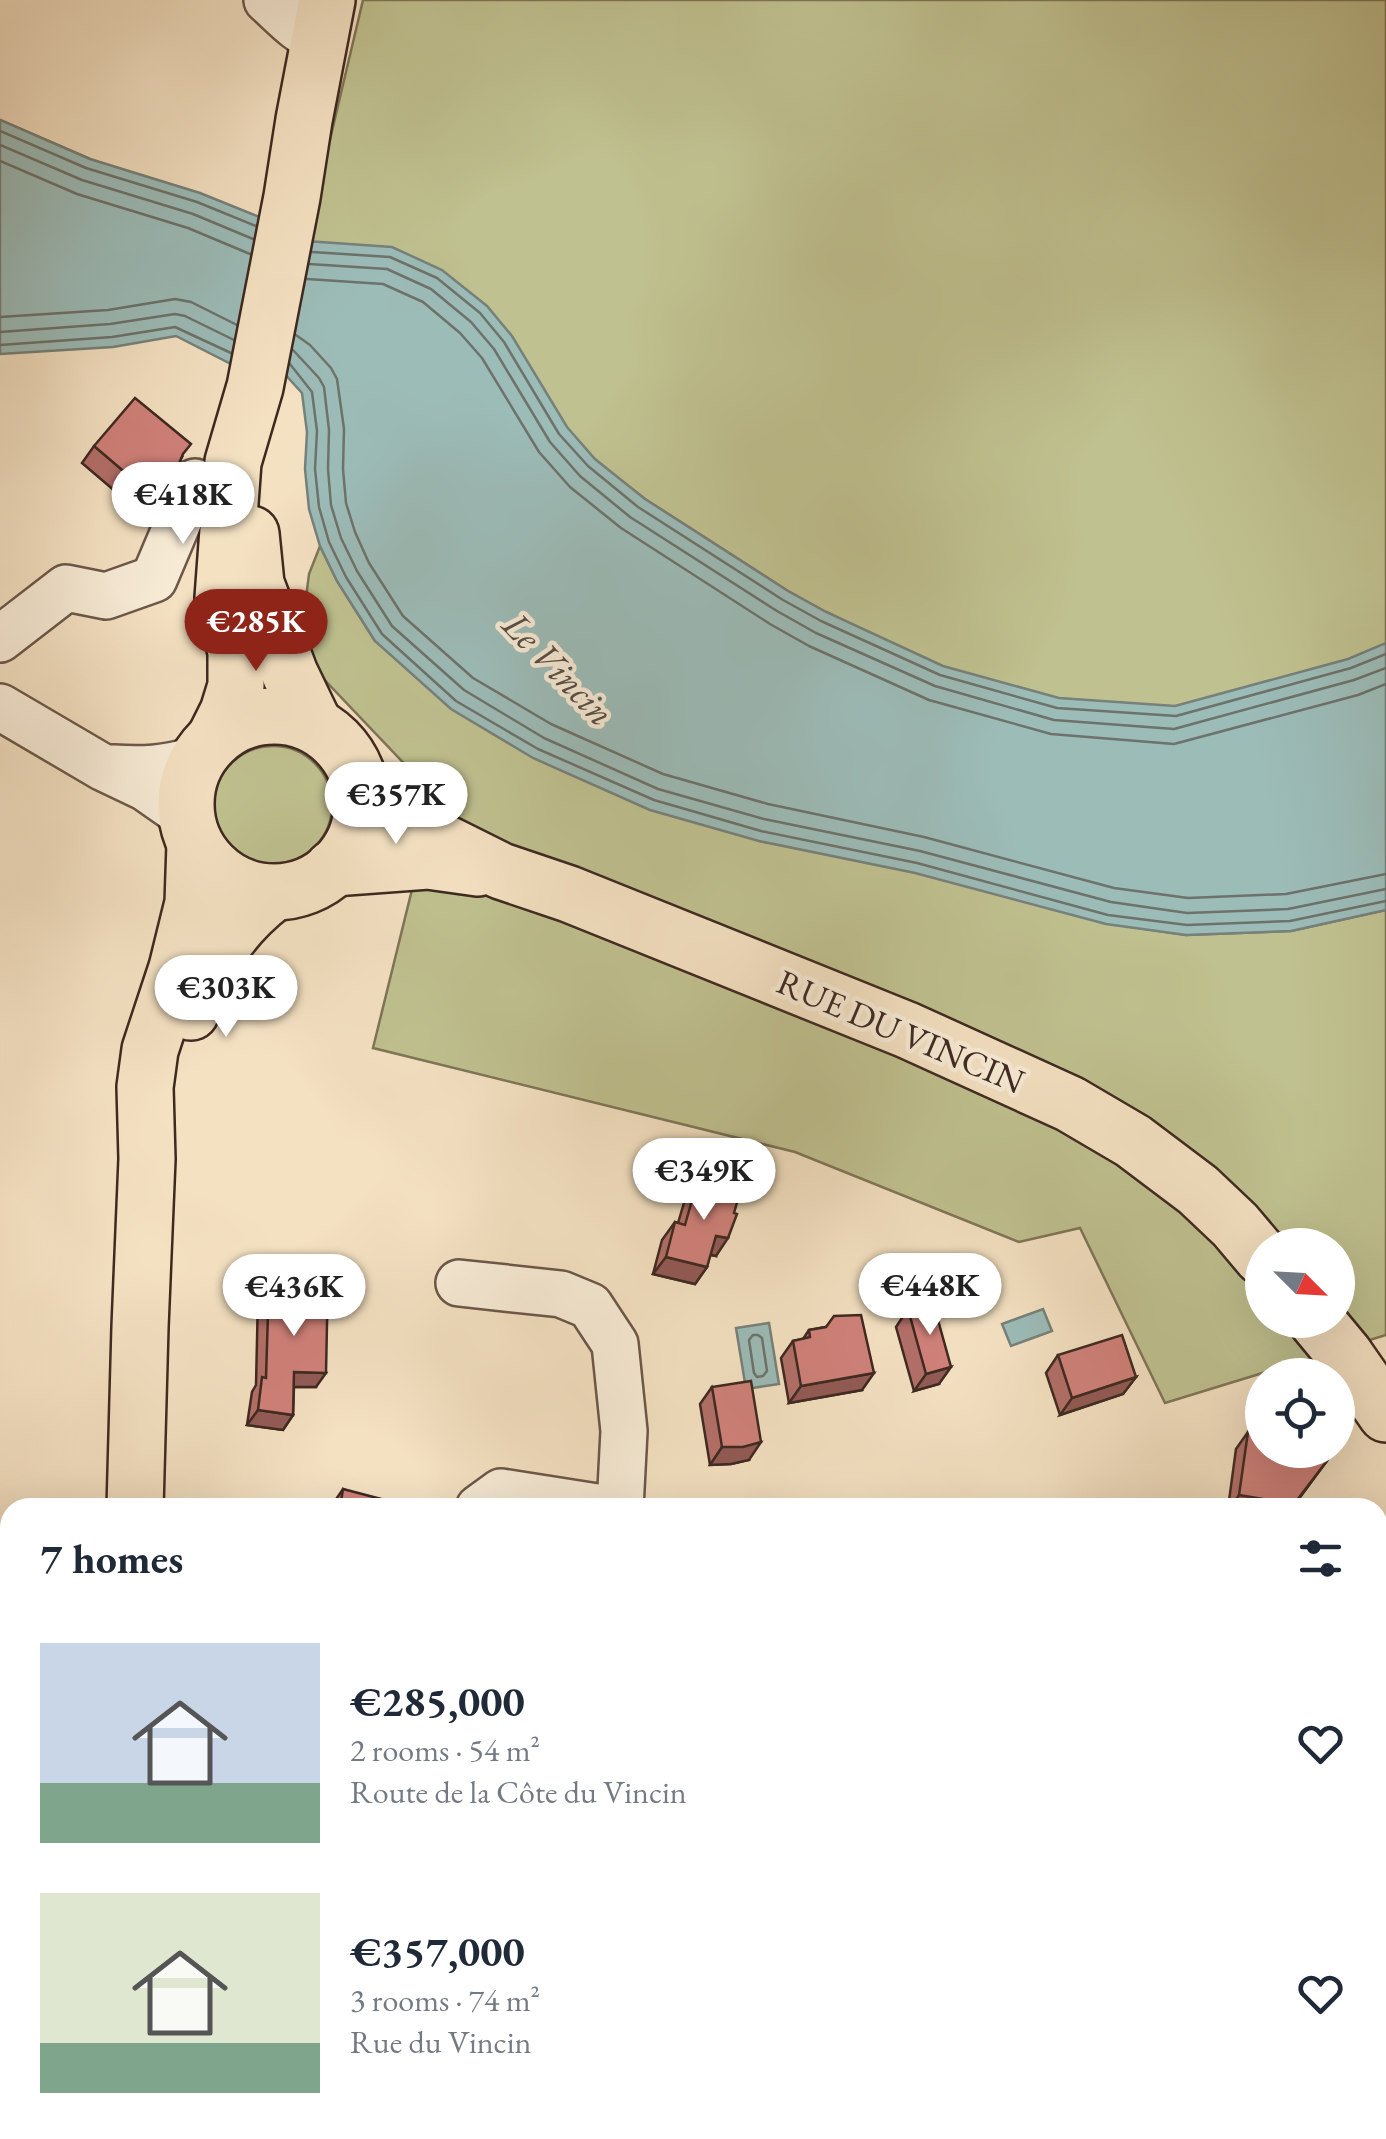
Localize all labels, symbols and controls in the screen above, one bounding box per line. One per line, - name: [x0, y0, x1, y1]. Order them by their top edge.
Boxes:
- pin: €418K: [113, 462, 253, 547]
- text: €418K: [134, 473, 232, 515]
- pin: €285K: [186, 589, 326, 674]
- text: €285K: [207, 600, 305, 642]
- water label: Le Vincin: [492, 600, 626, 736]
- pin: €357K: [326, 762, 466, 847]
- text: €357K: [347, 773, 445, 815]
- pin: €303K: [156, 955, 296, 1040]
- street label: RUE DU VINCIN: [771, 959, 1032, 1103]
- text: €303K: [177, 966, 275, 1008]
- pin: €349K: [634, 1138, 774, 1223]
- text: €349K: [655, 1149, 753, 1191]
- north arrow: [1245, 1228, 1355, 1338]
- map controls: [1245, 1228, 1355, 1468]
- pin: €448K: [860, 1253, 1000, 1338]
- pin: €436K: [224, 1254, 364, 1339]
- text: €448K: [881, 1264, 979, 1306]
- text: €436K: [245, 1265, 343, 1307]
- button: locate: [1245, 1358, 1355, 1468]
- text: 7 homes: [40, 1531, 183, 1586]
- icon: filters: [1293, 1531, 1348, 1586]
- text: €285,000: [350, 1674, 525, 1729]
- icon: home: [120, 1683, 240, 1803]
- icon: heart: [1293, 1716, 1348, 1771]
- text: 2 rooms · 54 m²: [350, 1729, 540, 1771]
- text: Route de la Côte du Vincin: [350, 1771, 687, 1813]
- text: €357,000: [350, 1924, 525, 1979]
- icon: home: [120, 1933, 240, 2053]
- icon: heart: [1293, 1966, 1348, 2021]
- text: 3 rooms · 74 m²: [350, 1979, 540, 2021]
- text: Rue du Vincin: [350, 2021, 531, 2063]

